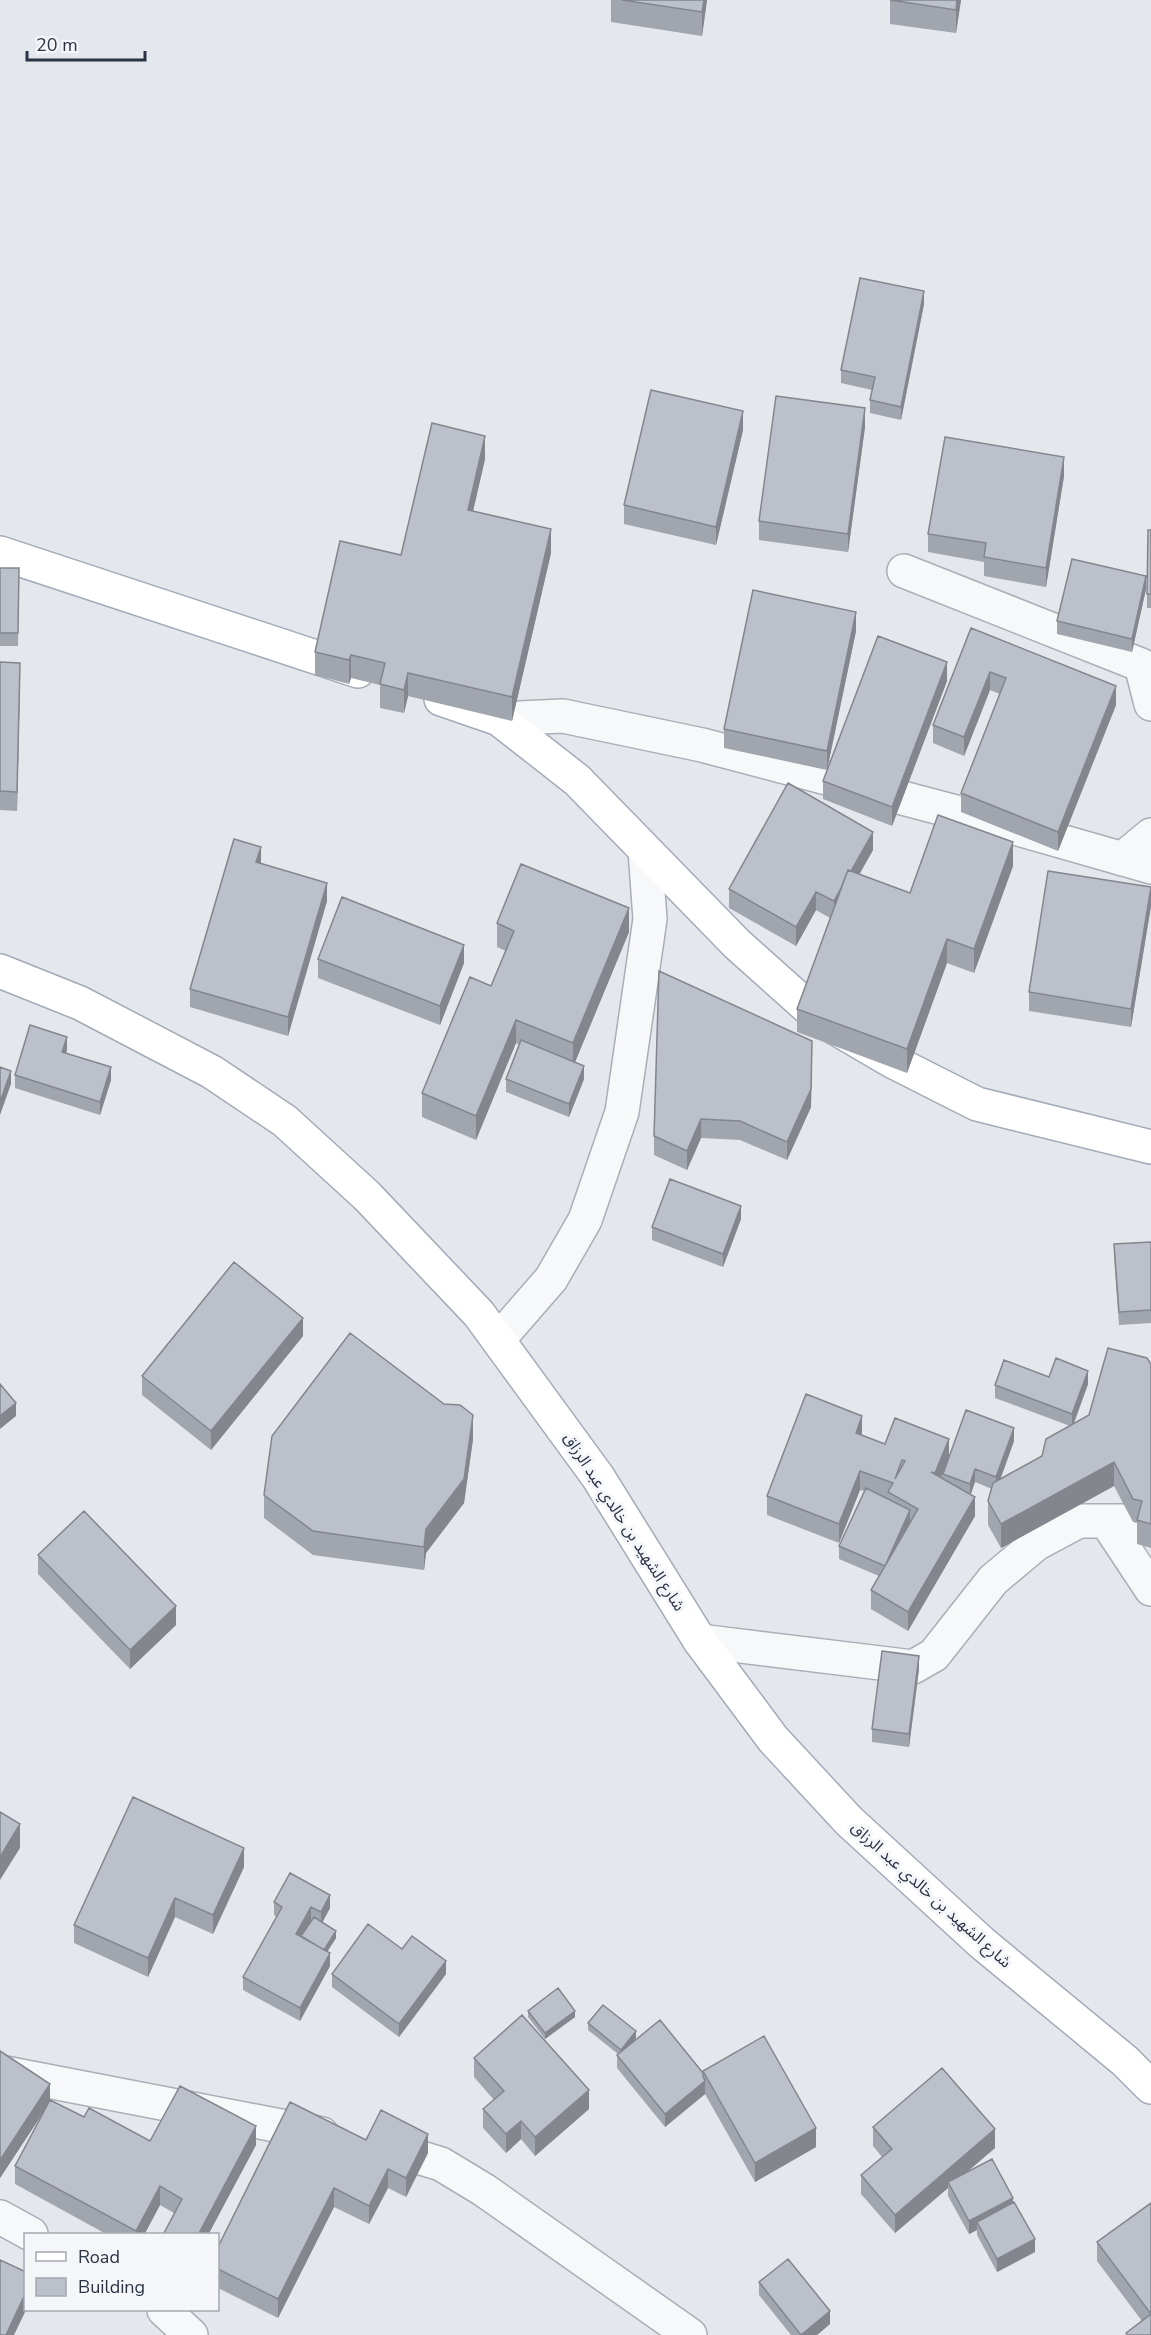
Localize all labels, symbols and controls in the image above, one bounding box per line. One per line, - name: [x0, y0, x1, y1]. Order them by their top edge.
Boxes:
- scale bar: [27, 24, 146, 62]
- text: 20 m: [36, 33, 78, 57]
- street label: شارع الشهيد بن خالدي عبد الرزاق: [557, 1428, 690, 1616]
- street label: شارع الشهيد بن خالدي عبد الرزاق: [845, 1817, 1016, 1974]
- legend: [24, 2233, 219, 2311]
- text: Road: [78, 2245, 120, 2269]
- text: Building: [78, 2275, 145, 2299]

